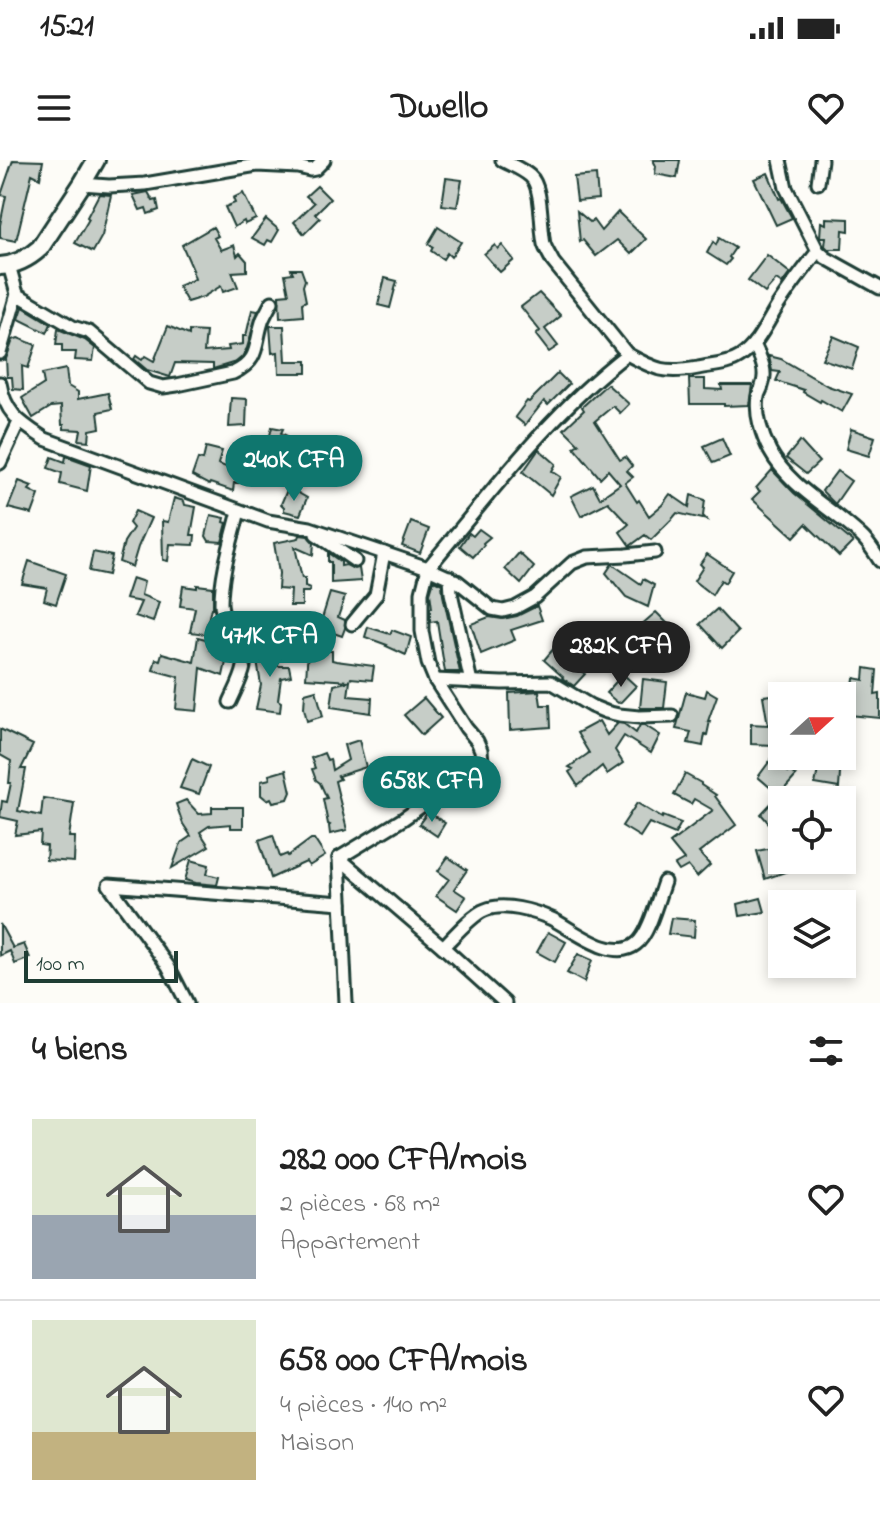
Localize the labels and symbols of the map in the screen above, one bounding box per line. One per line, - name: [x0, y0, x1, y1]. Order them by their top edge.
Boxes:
- pin: 240K CFA: [211, 435, 377, 503]
- pin: 471K CFA: [187, 611, 353, 679]
- pin: 282K CFA: [538, 621, 704, 689]
- north arrow: [768, 682, 856, 770]
- pin: 658K CFA: [349, 756, 515, 824]
- scale bar: [24, 947, 178, 983]

